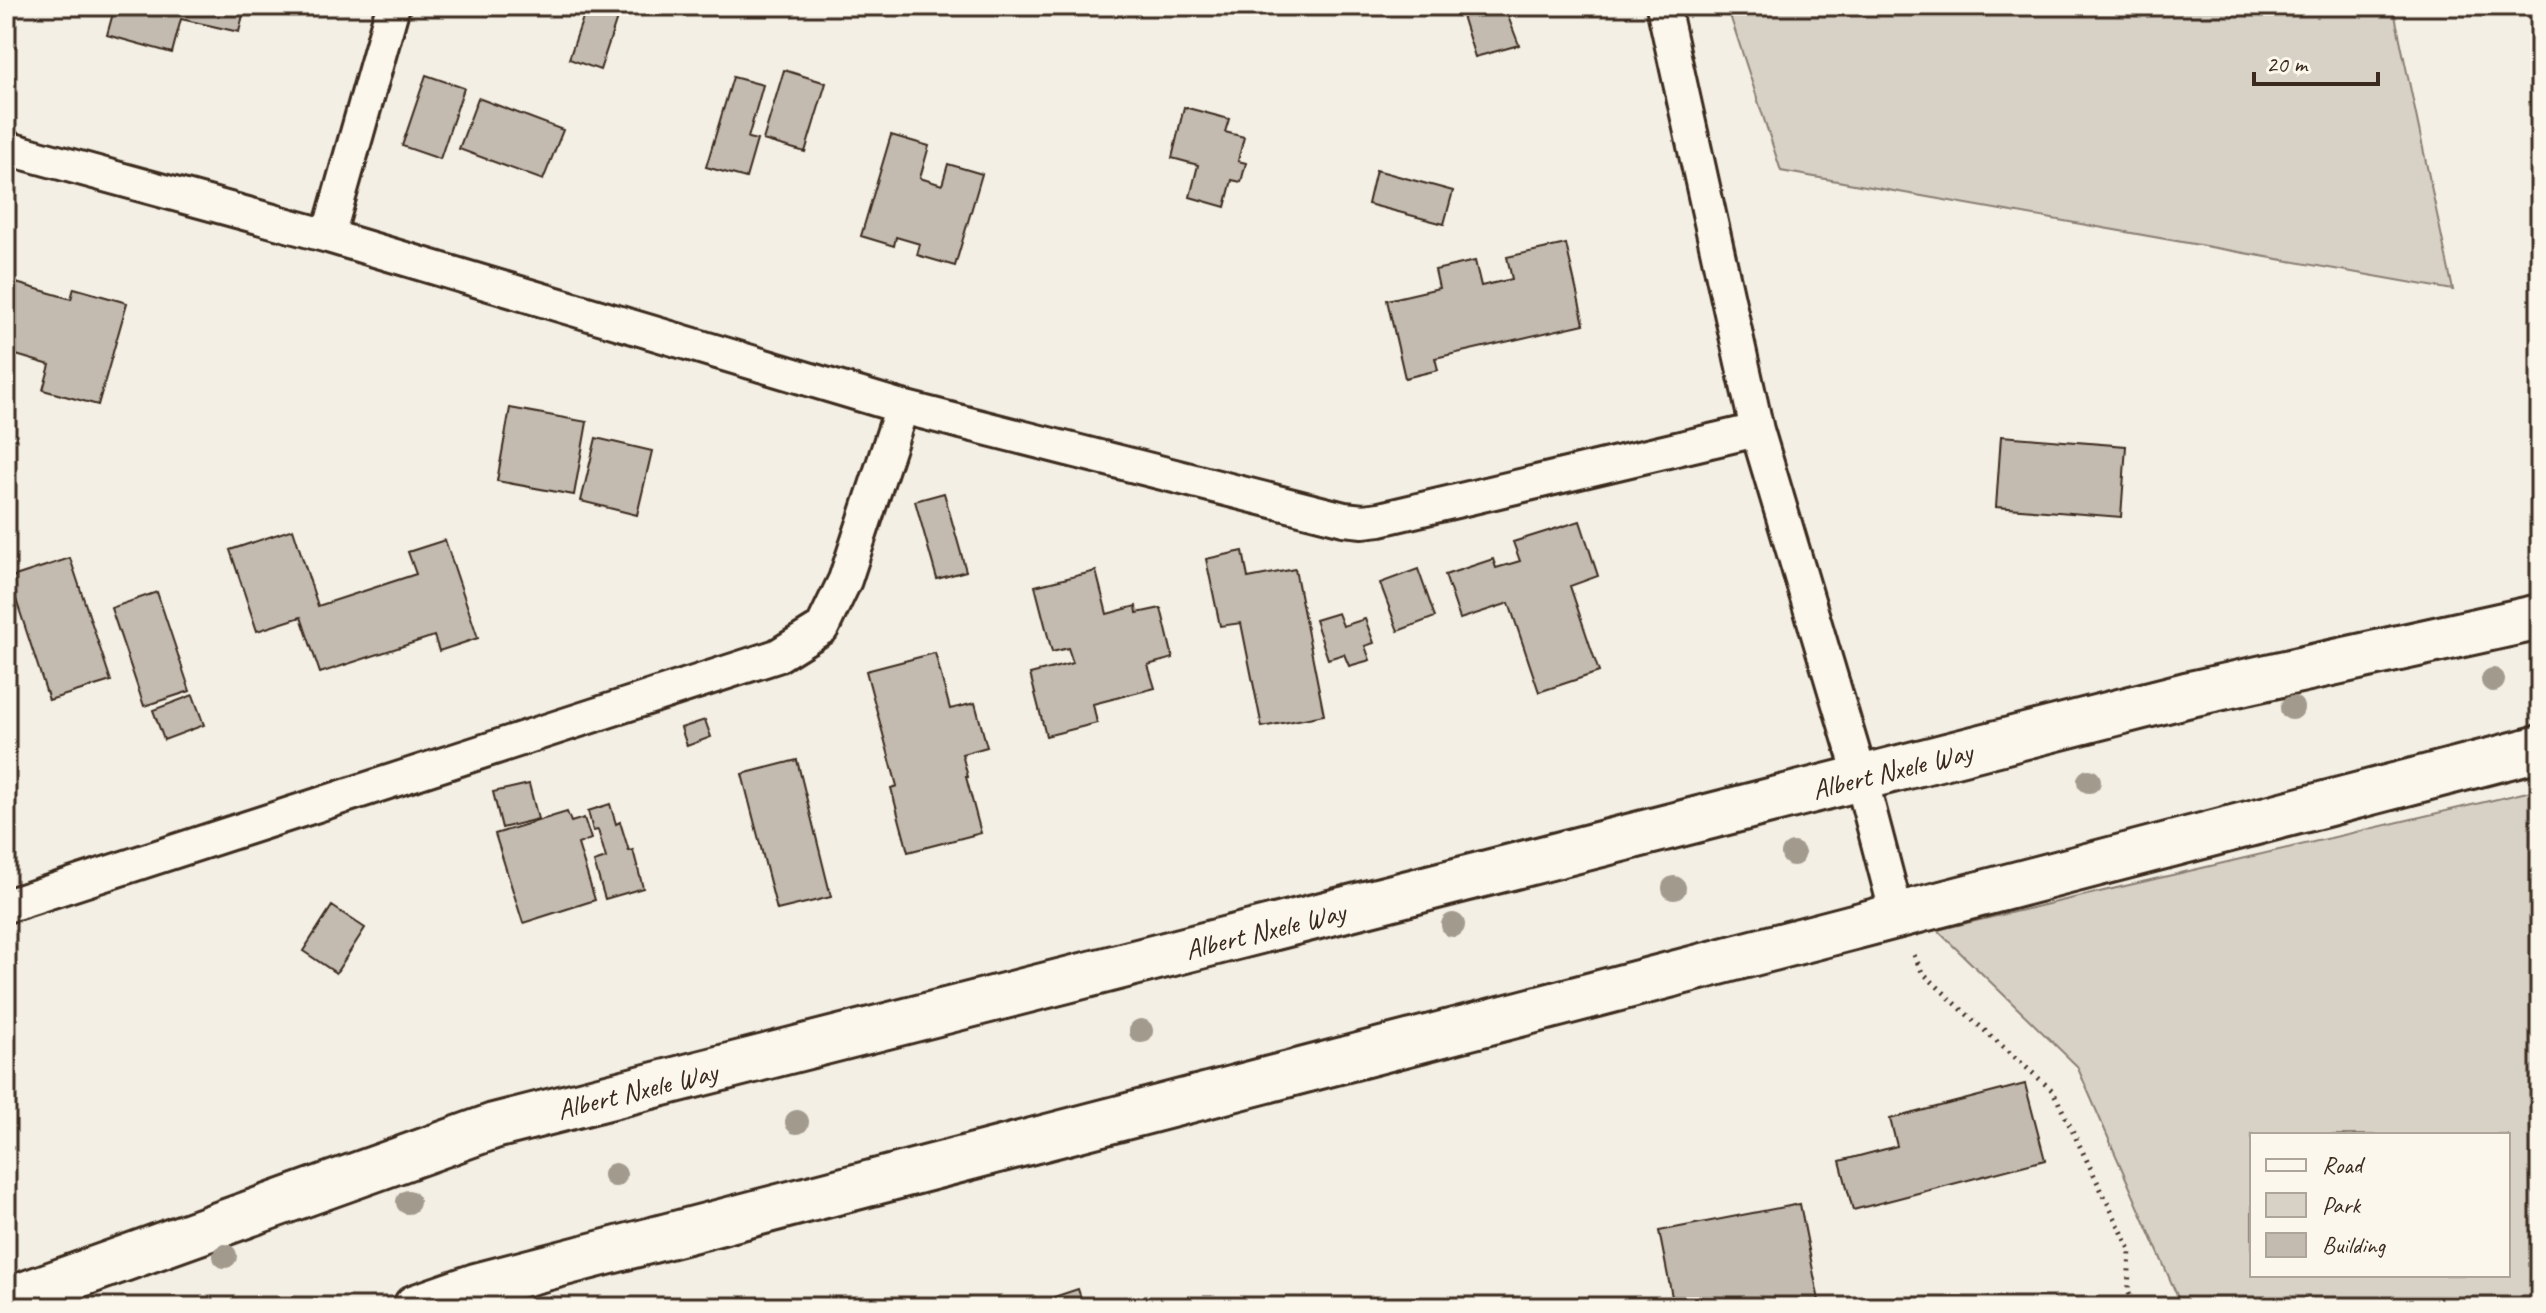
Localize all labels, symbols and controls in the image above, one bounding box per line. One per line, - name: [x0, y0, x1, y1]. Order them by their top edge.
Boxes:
- scale bar: [2254, 36, 2378, 86]
- text: 20 m: [2266, 49, 2309, 79]
- street label: Albert Nxele Way: [1808, 733, 1978, 807]
- street label: Albert Nxele Way: [1181, 893, 1351, 967]
- street label: Albert Nxele Way: [553, 1053, 723, 1127]
- legend: [2250, 1133, 2510, 1277]
- text: Road: [2322, 1150, 2366, 1180]
- text: Park: [2322, 1190, 2362, 1220]
- text: Building: [2322, 1230, 2387, 1260]

